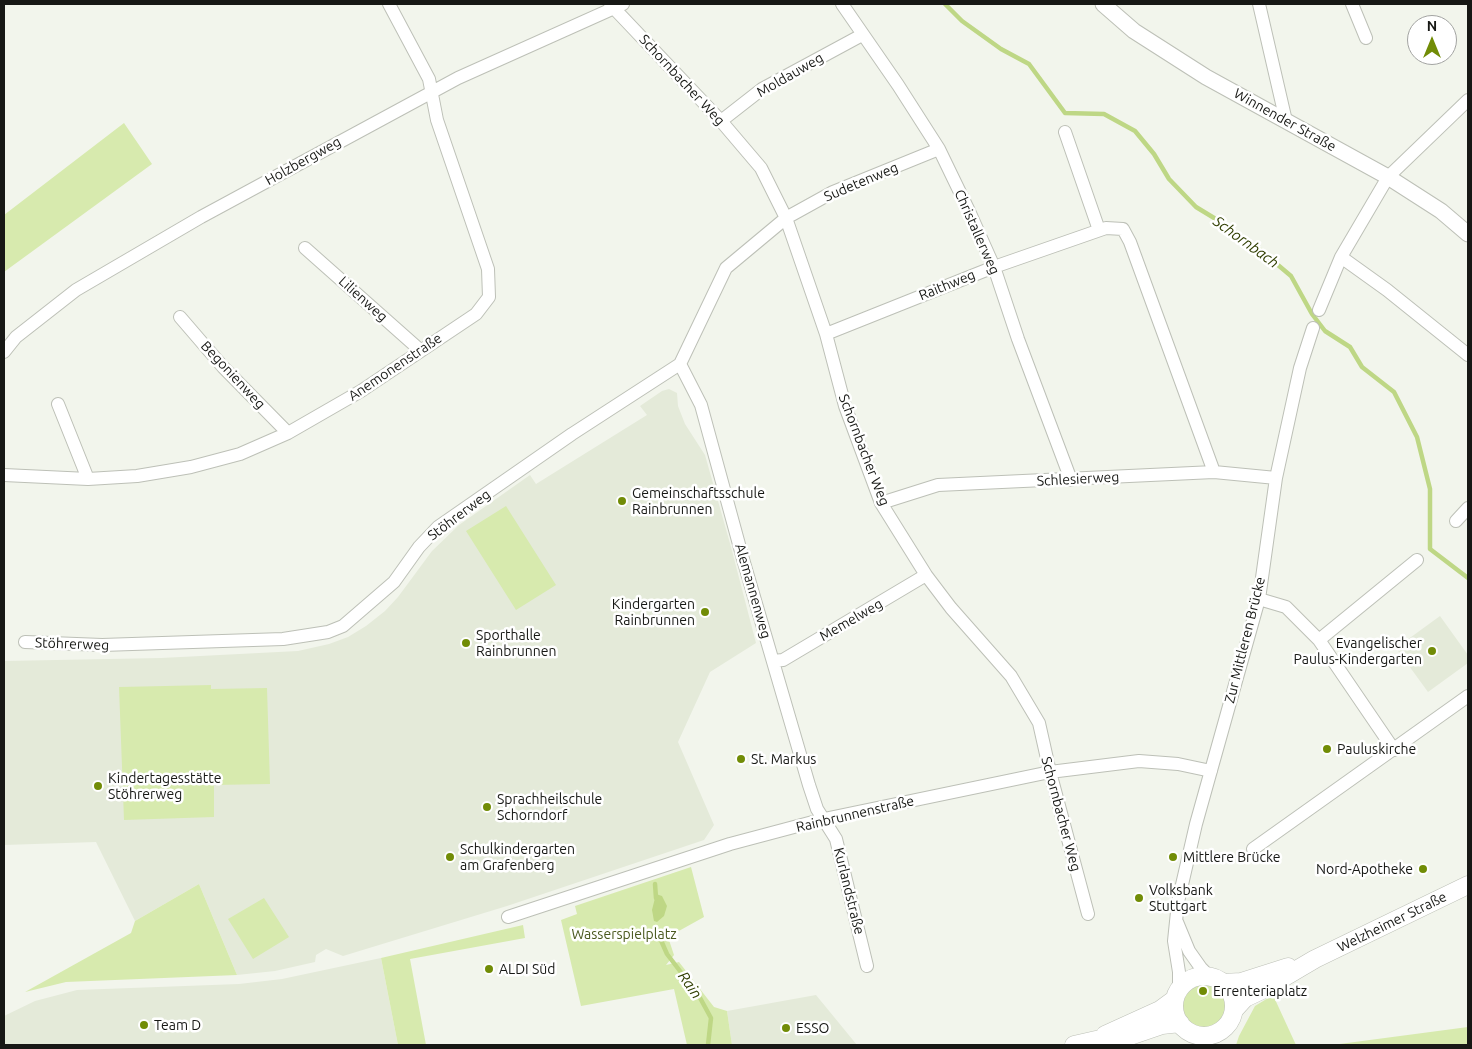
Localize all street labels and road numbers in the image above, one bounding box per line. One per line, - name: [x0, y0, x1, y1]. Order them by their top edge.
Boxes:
- street label: Schornbacher Weg: [636, 31, 728, 129]
- street label: Moldauweg: [754, 49, 826, 101]
- street label: Winnender Straße: [1231, 85, 1339, 155]
- street label: Holzbergweg: [262, 133, 344, 189]
- street label: Sudetenweg: [821, 159, 901, 205]
- street label: Christallerweg: [951, 187, 1003, 277]
- street label: Raithweg: [916, 266, 978, 304]
- street label: Lilienweg: [335, 273, 391, 325]
- street label: Anemonenstraße: [345, 330, 445, 404]
- street label: Begonienweg: [197, 338, 269, 412]
- street label: Schornbacher Weg: [835, 392, 893, 508]
- street label: Schlesierweg: [1036, 468, 1120, 490]
- street label: Stöhrerweg: [424, 486, 494, 544]
- street label: Alemannenweg: [731, 542, 775, 640]
- street label: Zur Mittleren Brücke: [1221, 575, 1269, 705]
- street label: Memelweg: [816, 595, 886, 645]
- street label: Stöhrerweg: [35, 634, 109, 654]
- street label: Schornbacher Weg: [1038, 755, 1084, 873]
- street label: Rainbrunnenstraße: [794, 792, 916, 836]
- street label: Kurlandstraße: [830, 846, 868, 936]
- street label: Welzheimer Straße: [1335, 888, 1449, 956]

